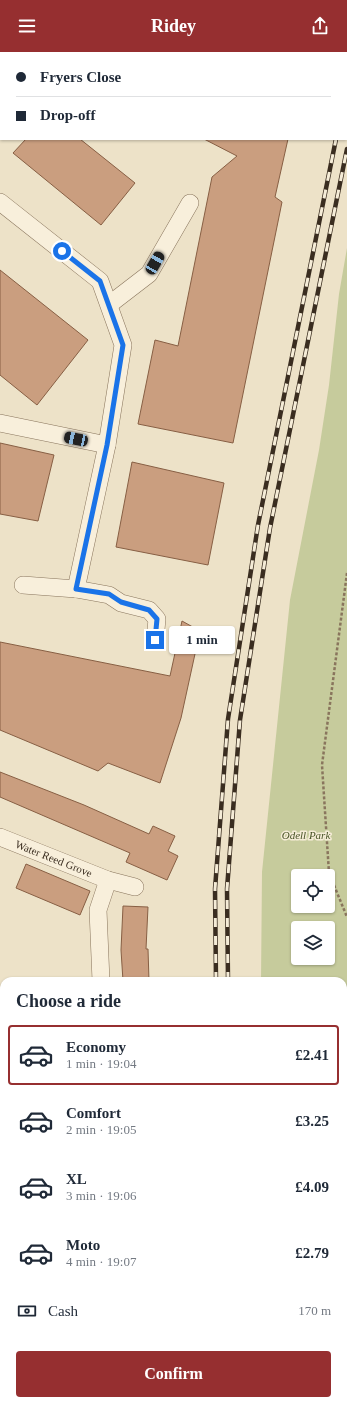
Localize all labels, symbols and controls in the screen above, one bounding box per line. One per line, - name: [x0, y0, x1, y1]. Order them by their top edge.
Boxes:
- icon: menu: [16, 15, 38, 37]
- icon: share: [309, 15, 331, 37]
- text: Ridey: [151, 16, 196, 36]
- text: Fryers Close: [40, 69, 121, 85]
- text: Drop-off: [40, 107, 96, 123]
- route start: [53, 242, 71, 260]
- car: [144, 250, 166, 276]
- car: [63, 431, 89, 447]
- callout: 1 min: [169, 626, 235, 654]
- route end: [146, 631, 164, 649]
- text: 1 min: [186, 632, 218, 647]
- park label: Odell Park: [282, 829, 331, 841]
- street label: Water Reed Grove: [14, 838, 94, 879]
- map controls: [291, 869, 335, 965]
- button: locate: [291, 869, 335, 913]
- button: layers: [291, 921, 335, 965]
- text: Choose a ride: [16, 991, 121, 1011]
- icon: car: [18, 1037, 54, 1073]
- text: Economy: [66, 1039, 126, 1055]
- text: £2.41: [295, 1047, 329, 1063]
- text: 1 min · 19:04: [66, 1056, 136, 1071]
- icon: car: [18, 1103, 54, 1139]
- text: Comfort: [66, 1105, 121, 1121]
- text: £3.25: [295, 1113, 329, 1129]
- text: 2 min · 19:05: [66, 1122, 136, 1137]
- icon: car: [18, 1169, 54, 1205]
- text: XL: [66, 1171, 87, 1187]
- text: £4.09: [295, 1179, 329, 1195]
- text: 3 min · 19:06: [66, 1188, 136, 1203]
- icon: car: [18, 1235, 54, 1271]
- text: Moto: [66, 1237, 100, 1253]
- text: £2.79: [295, 1245, 329, 1261]
- text: 4 min · 19:07: [66, 1254, 136, 1269]
- icon: cash: [16, 1300, 38, 1322]
- text: Cash: [48, 1303, 78, 1319]
- text: 170 m: [298, 1303, 331, 1318]
- button: Confirm: [16, 1351, 331, 1397]

